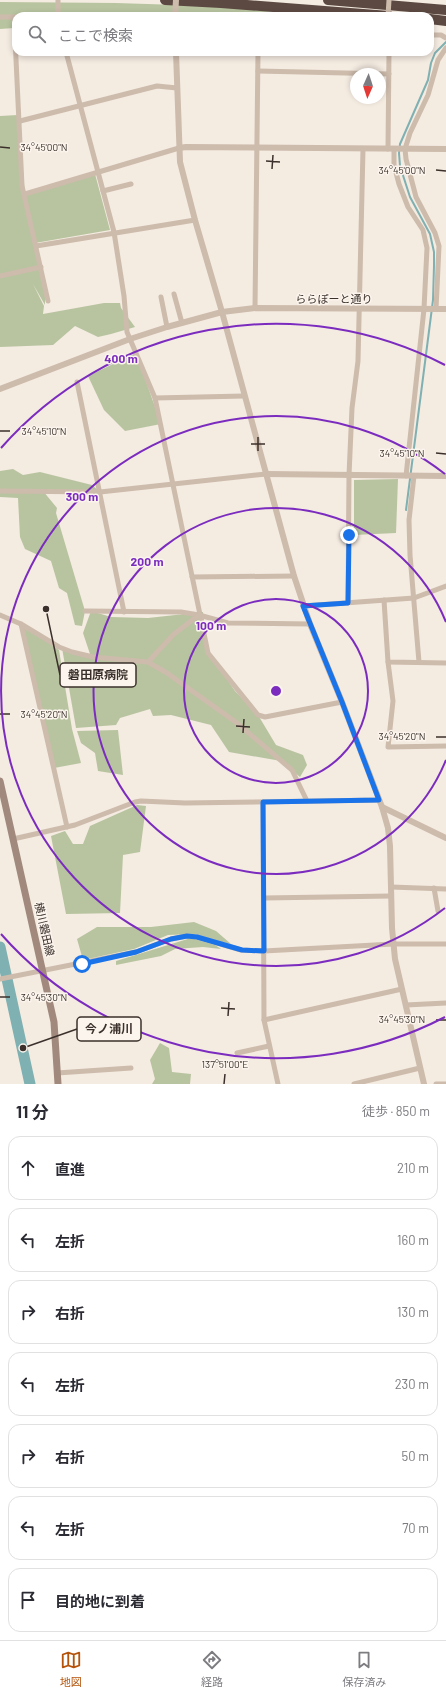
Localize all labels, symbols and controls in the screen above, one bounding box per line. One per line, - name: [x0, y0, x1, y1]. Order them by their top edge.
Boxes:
- search box: [12, 12, 434, 56]
- icon: search: [26, 23, 48, 45]
- text: ここで検索: [58, 26, 133, 44]
- north arrow: [350, 68, 386, 104]
- text: 34°45'00"N: [20, 141, 68, 153]
- text: 34°45'00"N: [378, 164, 426, 176]
- street label: ららぽーと通り: [296, 292, 373, 305]
- text: 400 m: [104, 351, 138, 365]
- text: 34°45'10"N: [22, 425, 66, 437]
- text: 34°45'10"N: [380, 447, 424, 459]
- text: 300 m: [66, 489, 98, 503]
- route end: [340, 526, 358, 544]
- text: 200 m: [131, 554, 163, 568]
- text: 100 m: [196, 618, 226, 632]
- callout: 磐田原病院: [60, 663, 136, 687]
- text: 磐田原病院: [68, 667, 128, 681]
- centre of rings: [269, 684, 283, 698]
- text: 34°45'20"N: [21, 708, 67, 720]
- text: 34°45'20"N: [379, 730, 425, 742]
- street label: 横川磐田線: [32, 901, 58, 957]
- route start: [73, 955, 91, 973]
- text: 34°45'30"N: [21, 991, 67, 1003]
- text: 34°45'30"N: [379, 1013, 425, 1025]
- callout: 今ノ浦川: [77, 1017, 141, 1041]
- text: 今ノ浦川: [85, 1021, 133, 1035]
- text: 137°51'00"E: [202, 1058, 248, 1070]
- text: 11 分: [16, 1101, 49, 1121]
- text: 徒歩 · 850 m: [362, 1103, 430, 1119]
- icon: ahead: [17, 1157, 39, 1179]
- text: 直進: [55, 1160, 85, 1178]
- text: 210 m: [397, 1160, 429, 1176]
- icon: left: [17, 1229, 39, 1251]
- text: 左折: [55, 1232, 85, 1250]
- text: 160 m: [397, 1232, 429, 1248]
- icon: right: [17, 1301, 39, 1323]
- text: 右折: [55, 1304, 85, 1322]
- text: 130 m: [397, 1304, 429, 1320]
- icon: left: [17, 1373, 39, 1395]
- text: 左折: [55, 1376, 85, 1394]
- text: 230 m: [395, 1376, 429, 1392]
- icon: right: [17, 1445, 39, 1467]
- text: 右折: [55, 1448, 85, 1466]
- text: 50 m: [402, 1448, 429, 1464]
- icon: left: [17, 1517, 39, 1539]
- text: 左折: [55, 1520, 85, 1538]
- text: 70 m: [402, 1520, 429, 1536]
- icon: arrive: [17, 1589, 39, 1611]
- text: 目的地に到着: [55, 1592, 145, 1610]
- tab: 地図: [60, 1649, 82, 1689]
- tab: 経路: [201, 1649, 223, 1689]
- tab: 保存済み: [342, 1649, 386, 1689]

